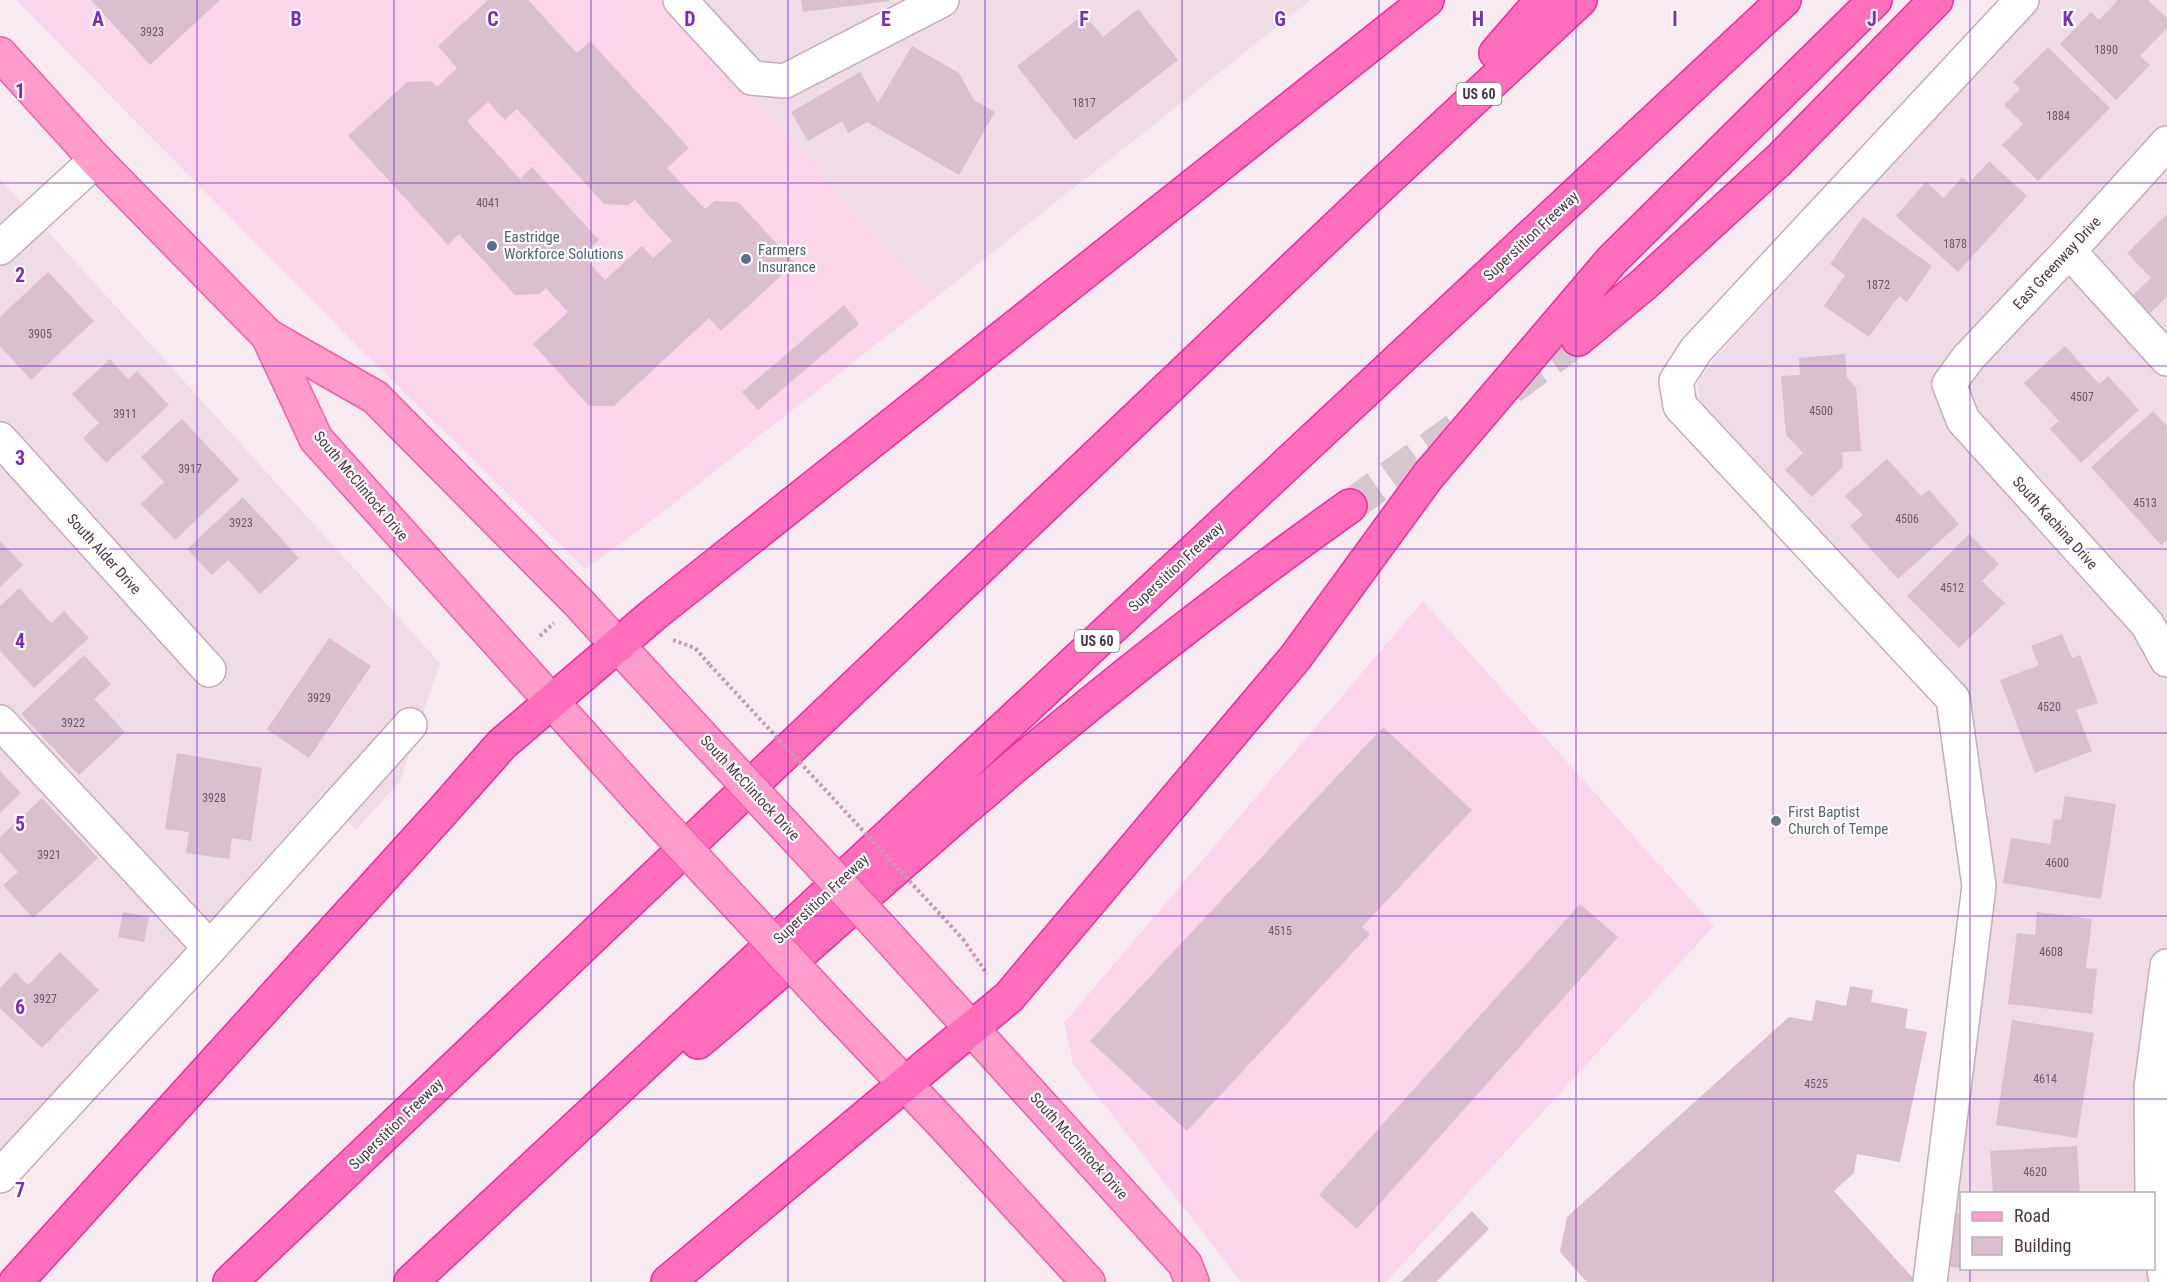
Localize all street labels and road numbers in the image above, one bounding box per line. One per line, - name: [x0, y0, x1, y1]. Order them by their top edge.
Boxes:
- road number: US 60: [1456, 83, 1502, 105]
- street label: Superstition Freeway: [1480, 187, 1582, 285]
- street label: East Greenway Drive: [2009, 213, 2105, 313]
- street label: South McClintock Drive: [310, 428, 412, 544]
- street label: South Kachina Drive: [2009, 473, 2101, 573]
- street label: South Alder Drive: [63, 510, 145, 598]
- street label: Superstition Freeway: [1125, 518, 1227, 616]
- road number: US 60: [1074, 630, 1120, 652]
- street label: South McClintock Drive: [697, 732, 803, 844]
- street label: Superstition Freeway: [770, 850, 872, 948]
- street label: Superstition Freeway: [345, 1075, 447, 1173]
- street label: South McClintock Drive: [1026, 1089, 1132, 1203]

